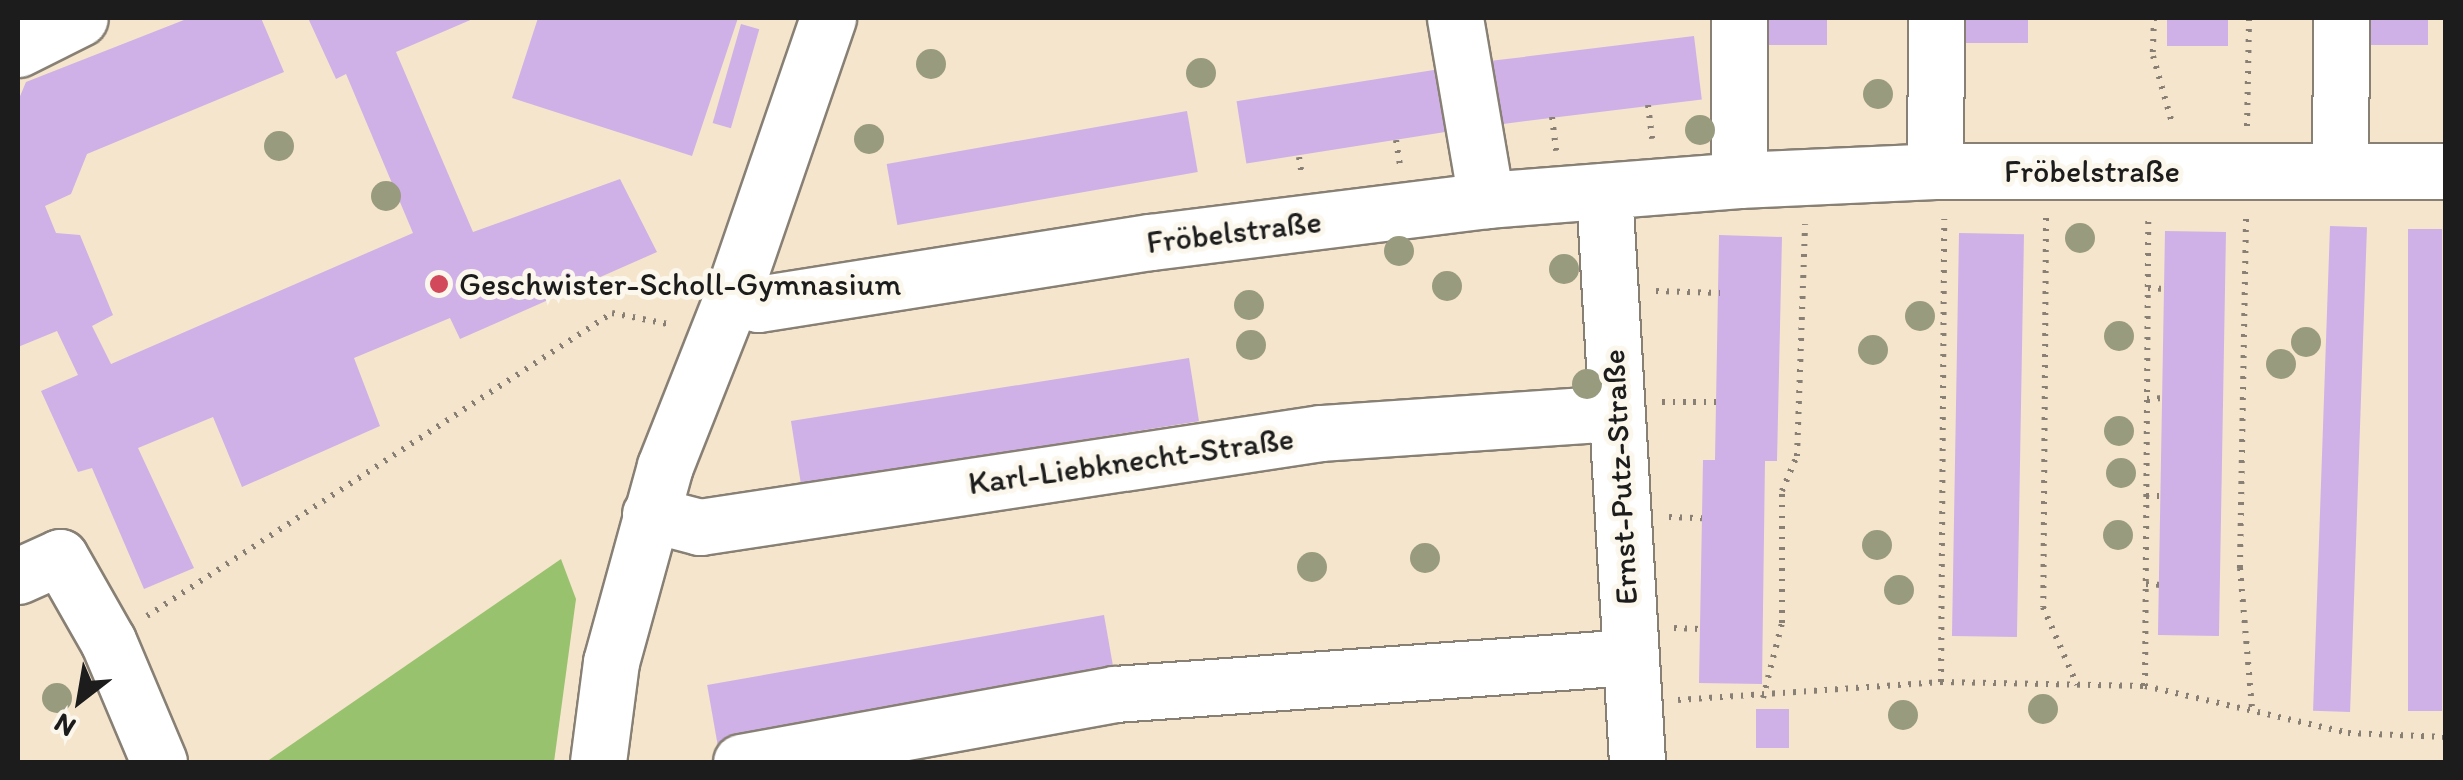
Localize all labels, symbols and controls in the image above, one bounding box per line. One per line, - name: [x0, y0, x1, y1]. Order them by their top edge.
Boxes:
- street label: Fröbelstraße: [2004, 152, 2180, 190]
- street label: Fröbelstraße: [1144, 202, 1324, 262]
- place label: Geschwister-Scholl-Gymnasium: [459, 265, 901, 303]
- marker: Geschwister-Scholl-Gymnasium: [428, 273, 450, 295]
- street label: Ernst-Putz-Straße: [1594, 348, 1646, 606]
- street label: Karl-Liebknecht-Straße: [966, 419, 1296, 503]
- north arrow: [30, 650, 130, 750]
- text: N: [48, 706, 81, 745]

